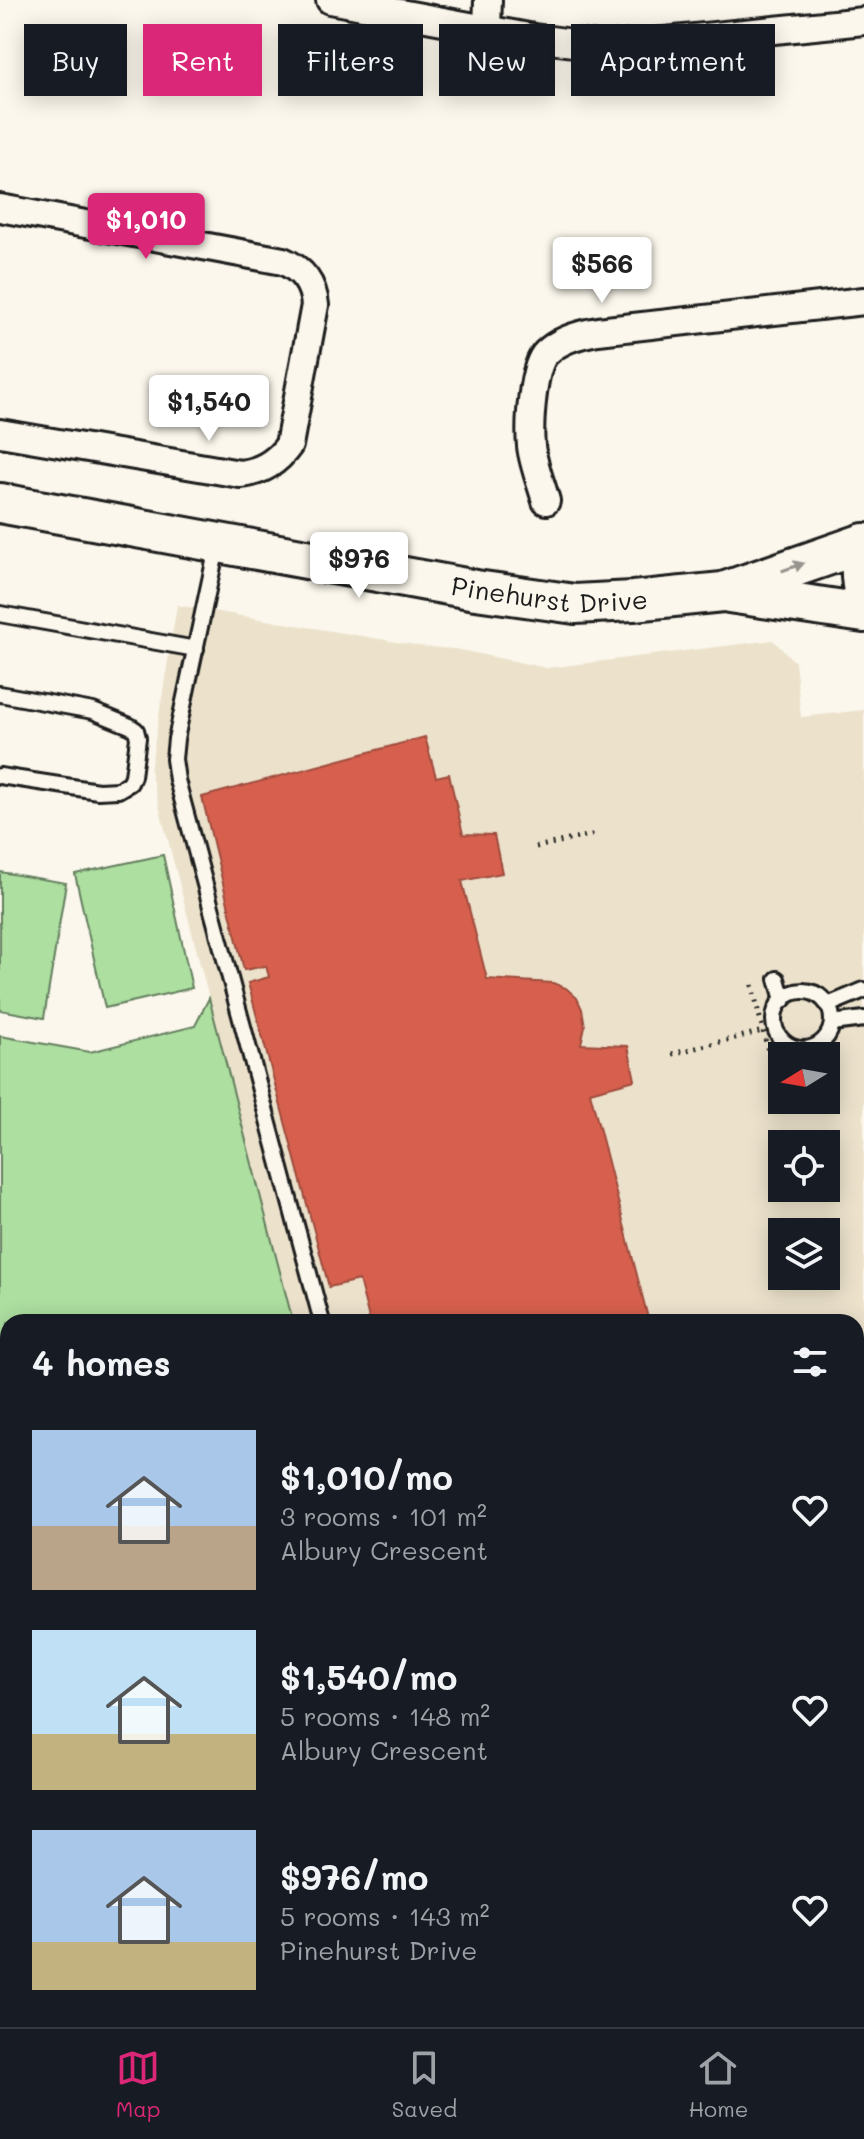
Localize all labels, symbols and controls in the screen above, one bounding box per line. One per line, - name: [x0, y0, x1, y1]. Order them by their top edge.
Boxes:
- chip: Buy: [24, 24, 127, 96]
- chip: Rent: [143, 24, 262, 96]
- chip: Filters: [278, 24, 423, 96]
- chip: New: [439, 24, 555, 96]
- chip: Apartment: [571, 24, 775, 96]
- pin: $1,010: [81, 193, 211, 261]
- text: $1,010: [106, 202, 186, 236]
- pin: $566: [555, 237, 649, 305]
- text: $566: [571, 246, 633, 280]
- pin: $1,540: [144, 375, 274, 443]
- text: $1,540: [167, 384, 251, 418]
- pin: $976: [312, 532, 406, 600]
- text: $976: [328, 541, 390, 575]
- one-way arrow: [782, 561, 806, 573]
- street label: Pinehurst Drive: [449, 568, 649, 620]
- north arrow: [768, 1042, 840, 1114]
- map controls: [768, 1042, 840, 1290]
- button: locate: [768, 1130, 840, 1202]
- button: layers: [768, 1218, 840, 1290]
- text: 4 homes: [32, 1340, 171, 1385]
- icon: filters: [788, 1340, 832, 1384]
- text: $1,010/mo: [280, 1454, 453, 1499]
- icon: home: [96, 1462, 192, 1558]
- icon: heart: [788, 1488, 832, 1532]
- text: 3 rooms · 101 m²: [280, 1499, 487, 1533]
- text: Albury Crescent: [280, 1533, 488, 1567]
- text: $1,540/mo: [280, 1654, 457, 1699]
- icon: home: [96, 1662, 192, 1758]
- icon: heart: [788, 1688, 832, 1732]
- text: 5 rooms · 148 m²: [280, 1699, 490, 1733]
- text: Albury Crescent: [280, 1733, 488, 1767]
- text: $976/mo: [280, 1854, 428, 1899]
- icon: home: [96, 1862, 192, 1958]
- icon: heart: [788, 1888, 832, 1932]
- text: 5 rooms · 143 m²: [280, 1899, 490, 1933]
- text: Pinehurst Drive: [280, 1933, 477, 1967]
- tab: Map: [116, 2046, 160, 2123]
- tab: Saved: [392, 2046, 457, 2123]
- tab: Home: [688, 2046, 748, 2123]

